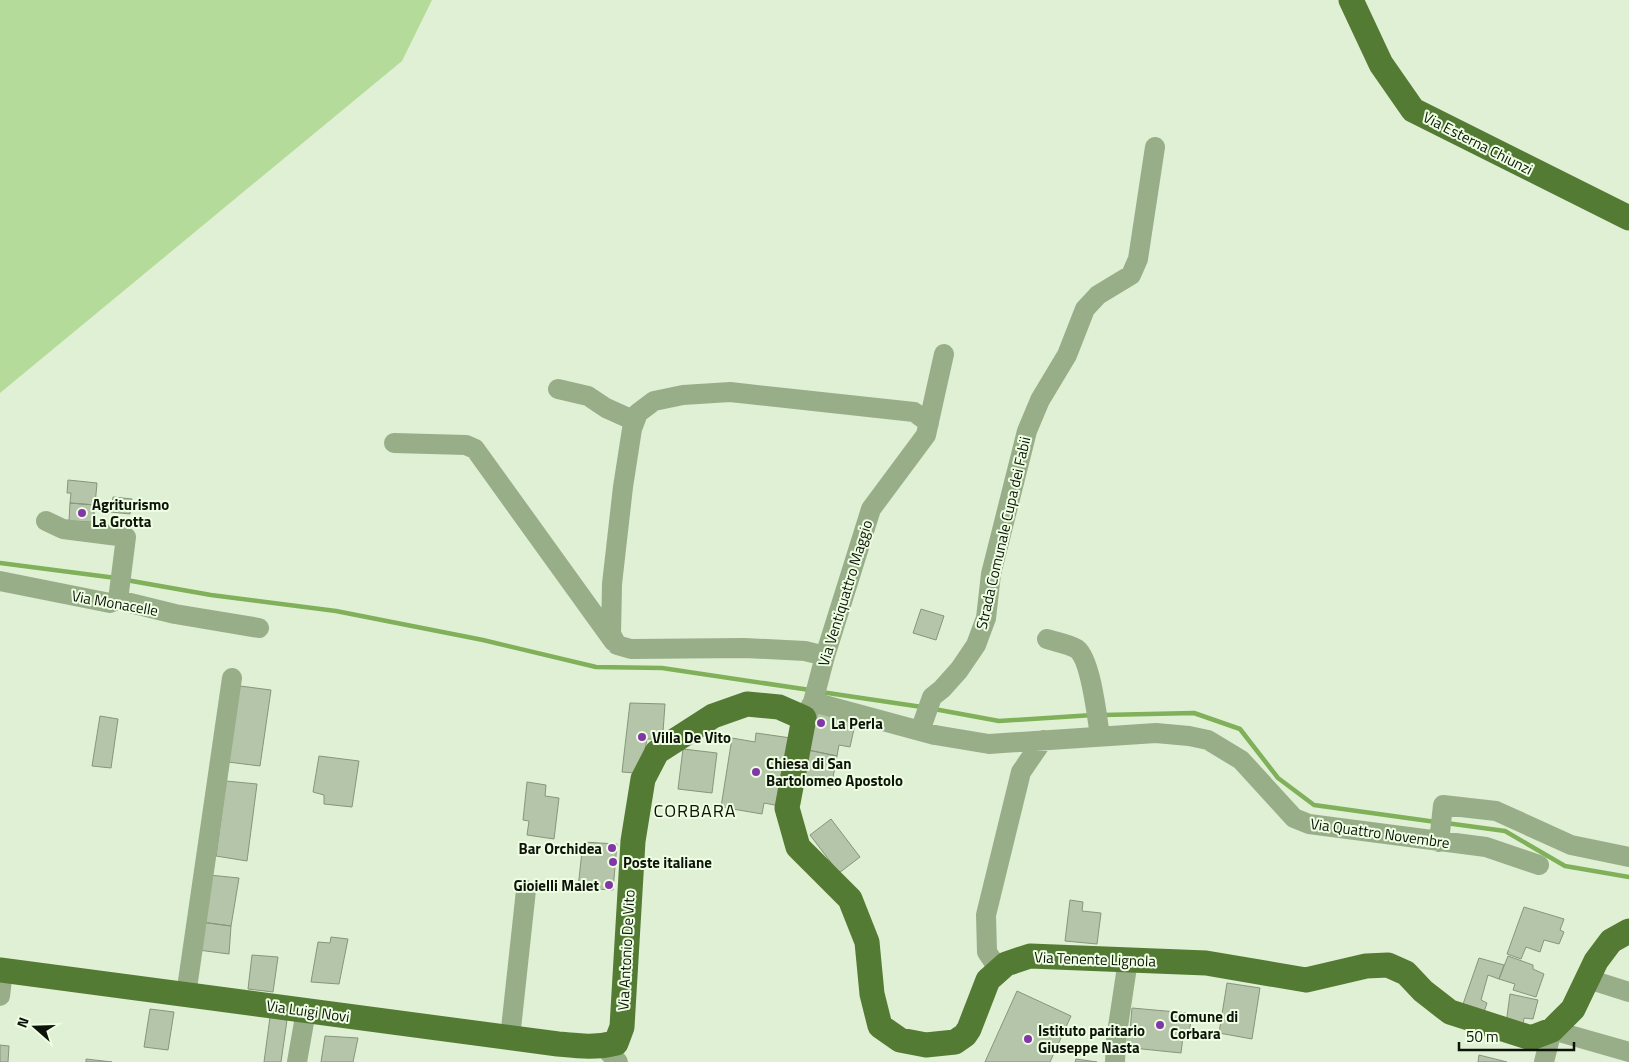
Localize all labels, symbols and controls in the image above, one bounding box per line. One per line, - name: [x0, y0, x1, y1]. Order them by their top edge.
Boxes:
- street label: Via Esterna Chiunzi: [1419, 105, 1537, 181]
- street label: Strada Comunale Cupa dei Fabii: [970, 434, 1036, 632]
- place label: Agriturismo La Grotta: [92, 493, 169, 533]
- marker: Agriturismo La Grotta: [76, 507, 88, 519]
- street label: Via Ventiquattro Maggio: [812, 517, 878, 669]
- street label: Via Monacelle: [70, 584, 160, 622]
- place label: La Perla: [831, 712, 883, 735]
- marker: La Perla: [815, 717, 827, 729]
- place label: Villa De Vito: [652, 726, 731, 749]
- marker: Villa De Vito: [636, 731, 648, 743]
- place label: Chiesa di San Bartolomeo Apostolo: [766, 752, 903, 792]
- marker: Chiesa di San Bartolomeo Apostolo: [750, 766, 762, 778]
- district label: CORBARA: [654, 797, 736, 824]
- street label: Via Quattro Novembre: [1309, 812, 1451, 854]
- place label: Bar Orchidea: [519, 837, 602, 860]
- marker: Bar Orchidea: [606, 842, 618, 854]
- place label: Poste italiane: [623, 851, 712, 874]
- marker: Poste italiane: [607, 856, 619, 868]
- place label: Gioielli Malet: [513, 874, 600, 897]
- marker: Gioielli Malet: [603, 879, 615, 891]
- street label: Via Antonio De Vito: [611, 889, 641, 1011]
- street label: Via Tenente Lignola: [1034, 945, 1157, 973]
- street label: Via Luigi Novi: [265, 994, 351, 1028]
- north arrow: [10, 1002, 60, 1052]
- place label: Comune di Corbara: [1170, 1005, 1238, 1045]
- text: N: [11, 1014, 34, 1031]
- place label: Istituto paritario Giuseppe Nasta: [1038, 1019, 1145, 1059]
- marker: Comune di Corbara: [1154, 1019, 1166, 1031]
- scale bar: [1459, 1020, 1574, 1052]
- text: 50 m: [1466, 1025, 1499, 1048]
- marker: Istituto paritario Giuseppe Nasta: [1022, 1033, 1034, 1045]

